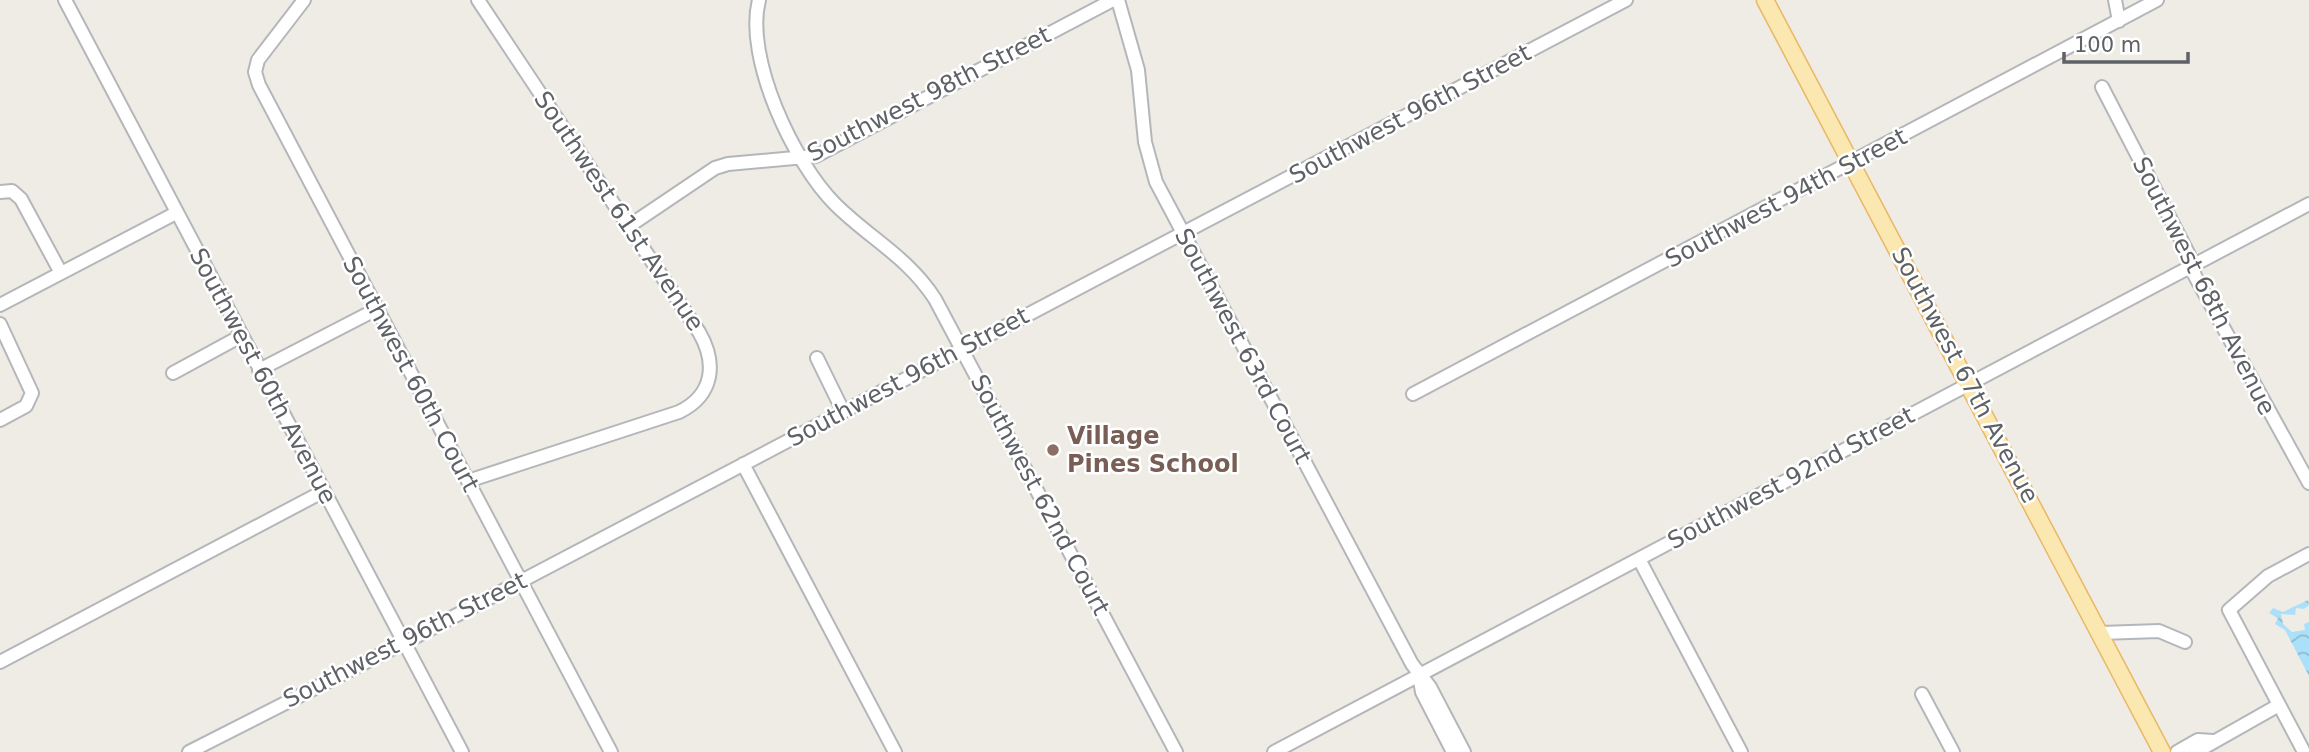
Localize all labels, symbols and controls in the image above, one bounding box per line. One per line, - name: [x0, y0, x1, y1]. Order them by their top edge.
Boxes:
- street label: Southwest 98th Street: [803, 20, 1055, 168]
- scale bar: [2064, 21, 2188, 65]
- text: 100 m: [2074, 33, 2141, 57]
- street label: Southwest 96th Street: [1284, 38, 1536, 190]
- street label: Southwest 61st Avenue: [528, 86, 710, 336]
- street label: Southwest 94th Street: [1660, 122, 1912, 274]
- street label: Southwest 68th Avenue: [2127, 152, 2281, 420]
- street label: Southwest 63rd Court: [1169, 224, 1317, 468]
- street label: Southwest 67th Avenue: [1886, 242, 2044, 508]
- street label: Southwest 60th Avenue: [184, 243, 342, 509]
- street label: Southwest 60th Court: [337, 252, 485, 496]
- street label: Southwest 96th Street: [782, 301, 1034, 453]
- street label: Southwest 62nd Court: [965, 370, 1115, 620]
- street label: Southwest 92nd Street: [1663, 401, 1919, 555]
- place label: Village Pines School: [1067, 422, 1239, 478]
- marker: Village Pines School: [1045, 442, 1061, 458]
- street label: Southwest 96th Street: [279, 566, 531, 714]

